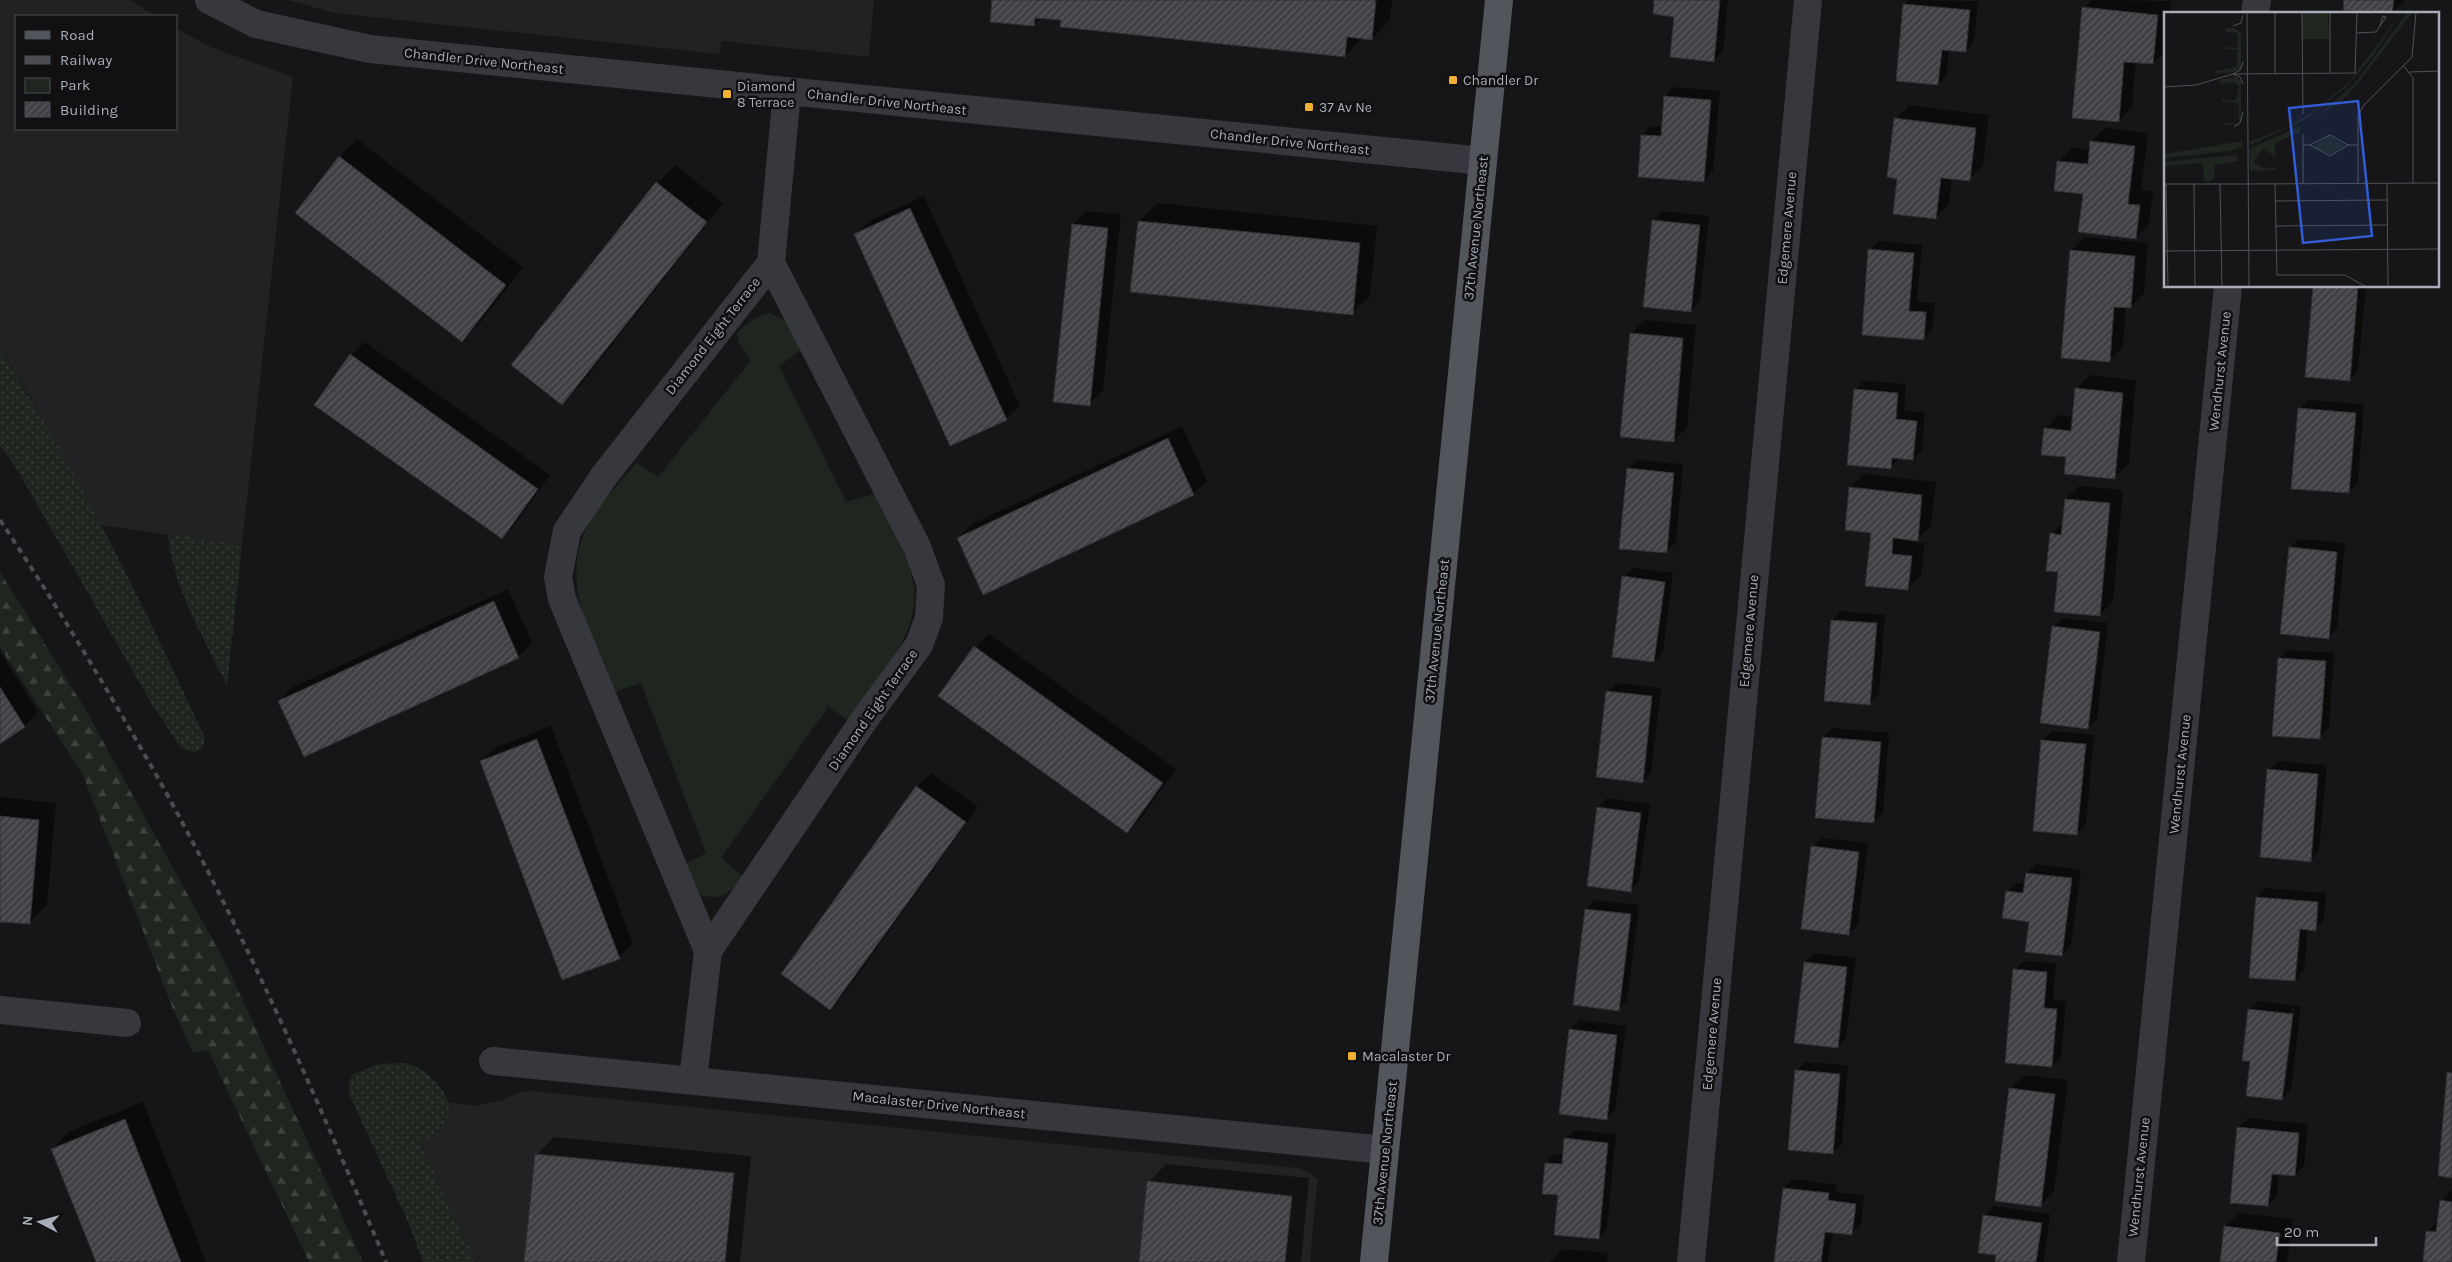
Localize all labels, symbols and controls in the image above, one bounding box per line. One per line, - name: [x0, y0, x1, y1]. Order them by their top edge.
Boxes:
- inset map: [2164, 12, 2440, 288]
- legend: [15, 15, 178, 130]
- text: Road: [60, 26, 95, 44]
- street label: Chandler Drive Northeast: [403, 44, 565, 78]
- text: Railway: [60, 51, 112, 69]
- place label: Chandler Dr: [1463, 72, 1539, 89]
- marker: Chandler Dr: [1447, 74, 1459, 86]
- text: Park: [60, 76, 90, 94]
- place label: Diamond 8 Terrace: [737, 78, 796, 111]
- street label: Chandler Drive Northeast: [806, 85, 968, 119]
- marker: Diamond 8 Terrace: [721, 88, 733, 100]
- place label: 37 Av Ne: [1319, 99, 1372, 116]
- text: Building: [60, 101, 118, 119]
- marker: 37 Av Ne: [1303, 101, 1315, 113]
- street label: Chandler Drive Northeast: [1209, 125, 1371, 159]
- street label: 37th Avenue Northeast: [1460, 155, 1492, 301]
- street label: Edgemere Avenue: [1774, 171, 1800, 285]
- street label: Diamond Eight Terrace: [662, 274, 764, 398]
- street label: Wendhurst Avenue: [2205, 310, 2235, 432]
- street label: 37th Avenue Northeast: [1421, 558, 1453, 704]
- street label: Edgemere Avenue: [1736, 574, 1762, 688]
- street label: Diamond Eight Terrace: [825, 646, 921, 774]
- street label: Wendhurst Avenue: [2165, 713, 2195, 835]
- street label: Edgemere Avenue: [1699, 977, 1725, 1091]
- place label: Macalaster Dr: [1362, 1048, 1452, 1065]
- marker: Macalaster Dr: [1346, 1050, 1358, 1062]
- street label: 37th Avenue Northeast: [1369, 1080, 1401, 1226]
- street label: Macalaster Drive Northeast: [852, 1087, 1026, 1123]
- street label: Wendhurst Avenue: [2124, 1116, 2154, 1238]
- north arrow: [15, 1197, 65, 1247]
- scale bar: [2277, 1214, 2376, 1246]
- text: N: [19, 1215, 37, 1227]
- text: 20 m: [2284, 1223, 2319, 1241]

